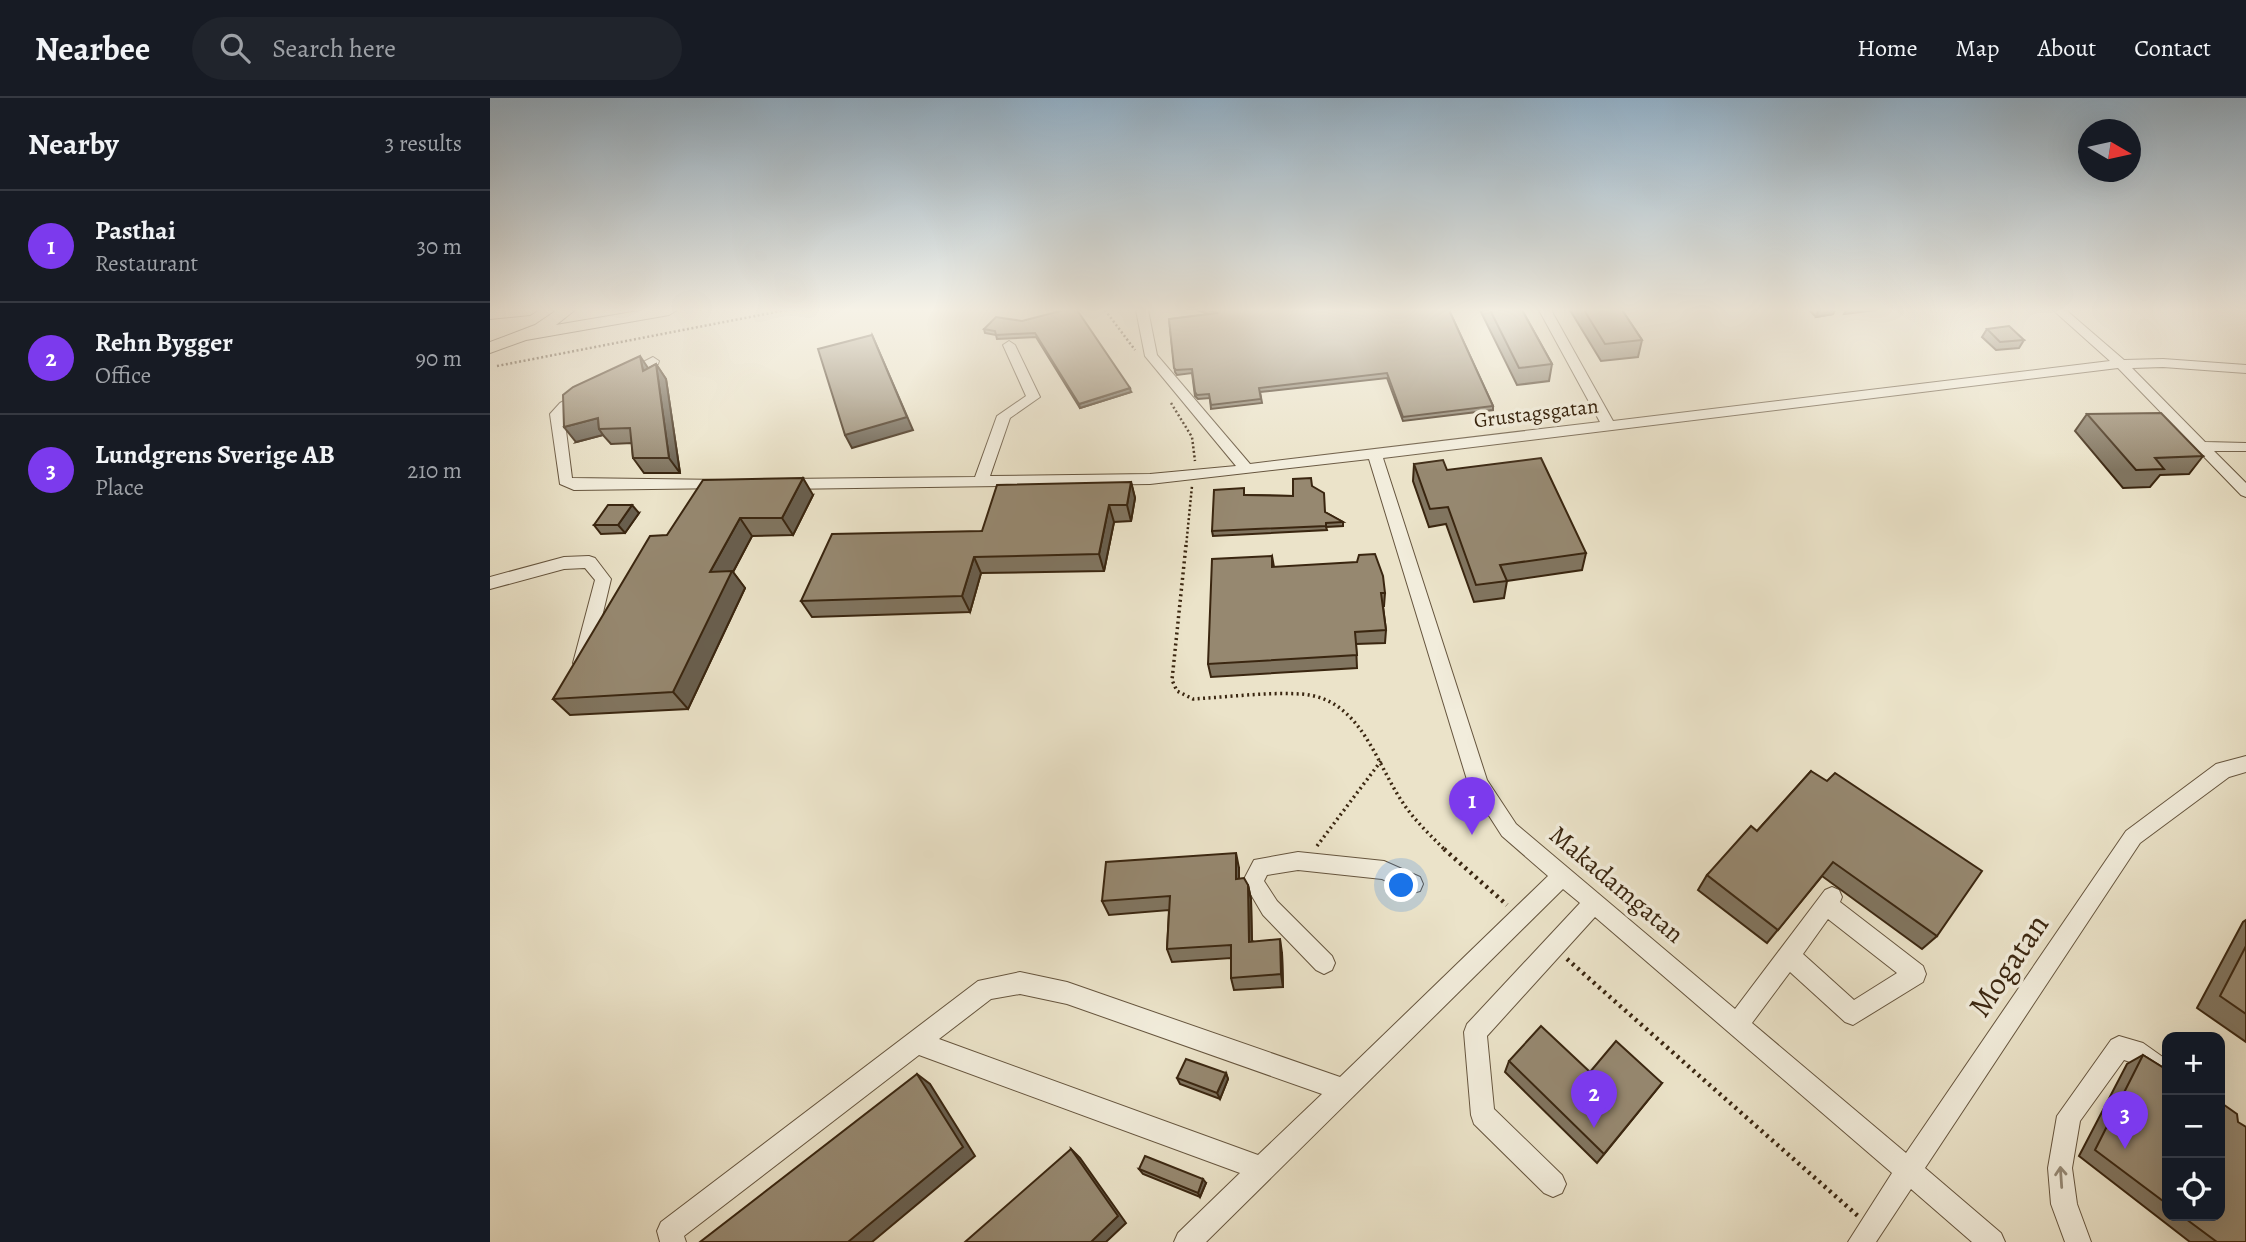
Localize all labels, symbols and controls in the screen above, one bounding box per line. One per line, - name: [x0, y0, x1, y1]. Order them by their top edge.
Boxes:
- search box: [192, 17, 682, 80]
- text: Nearbee: [35, 26, 150, 71]
- icon: search: [216, 29, 254, 67]
- text: Search here: [272, 31, 396, 66]
- text: Home: [1857, 32, 1918, 64]
- text: Map: [1956, 32, 2000, 64]
- text: About: [2038, 32, 2096, 64]
- text: Contact: [2134, 32, 2211, 64]
- north arrow: [2078, 119, 2141, 182]
- text: Nearby: [28, 124, 119, 164]
- text: 3 results: [385, 128, 462, 159]
- text: Pasthai: [95, 213, 176, 248]
- text: 1: [47, 231, 55, 262]
- text: 30 m: [416, 231, 462, 262]
- text: Restaurant: [95, 248, 198, 279]
- text: Rehn Bygger: [95, 325, 233, 360]
- text: 2: [45, 343, 57, 374]
- text: 90 m: [416, 343, 462, 374]
- text: Office: [95, 360, 151, 391]
- street label: Grustagsgatan: [1472, 391, 1600, 435]
- text: Lundgrens Sverige AB: [95, 437, 335, 472]
- text: 3: [46, 455, 56, 486]
- text: 210 m: [407, 455, 462, 486]
- text: Place: [95, 472, 144, 503]
- pin: 1: [1449, 777, 1495, 835]
- street label: Makadamgatan: [1542, 818, 1691, 951]
- your location: [1384, 868, 1418, 902]
- street label: Mogatan: [1957, 905, 2059, 1025]
- map controls: [2162, 1032, 2225, 1221]
- button: +: [2162, 1032, 2225, 1095]
- pin: 2: [1571, 1070, 1617, 1128]
- pin: 3: [2102, 1091, 2148, 1149]
- button: −: [2162, 1095, 2225, 1158]
- button: locate: [2162, 1158, 2225, 1221]
- one-way arrow: [2054, 1166, 2067, 1188]

